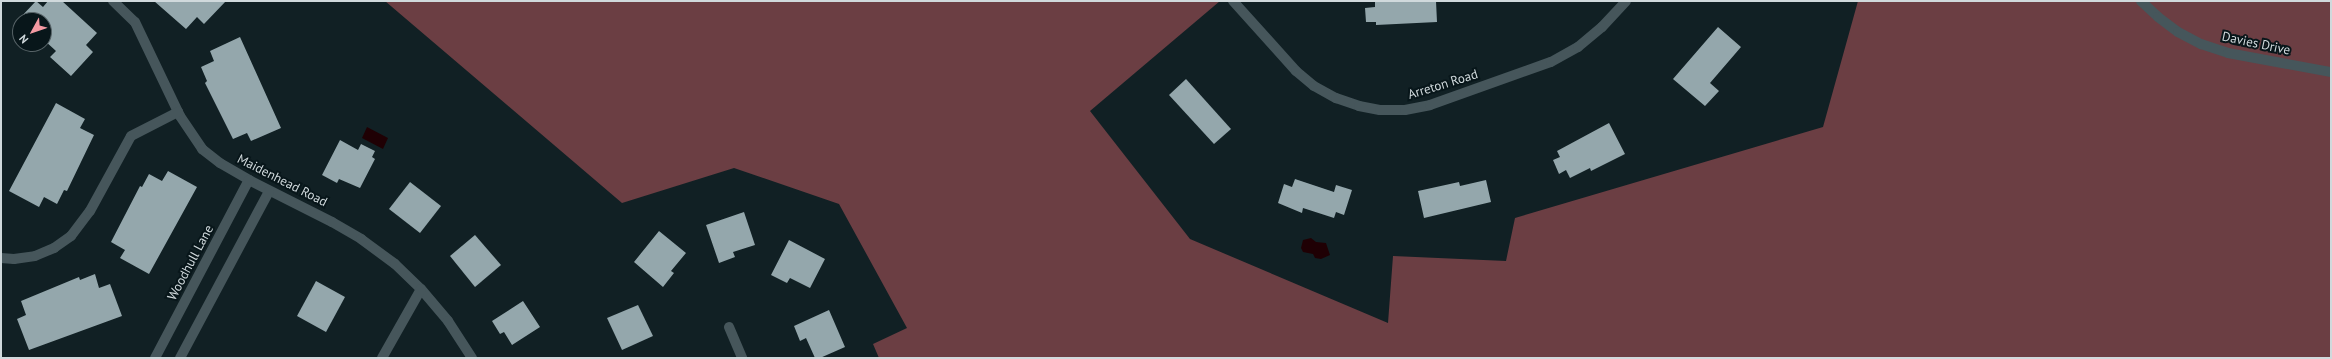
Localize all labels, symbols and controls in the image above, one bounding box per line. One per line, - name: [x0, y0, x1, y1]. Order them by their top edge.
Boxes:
- north arrow: [12, 12, 52, 52]
- street label: Davies Drive: [2220, 29, 2292, 59]
- text: N: [16, 32, 31, 46]
- street label: Arreton Road: [1406, 67, 1480, 103]
- street label: Maidenhead Road: [234, 152, 330, 210]
- street label: Woodhull Lane: [165, 223, 217, 303]

